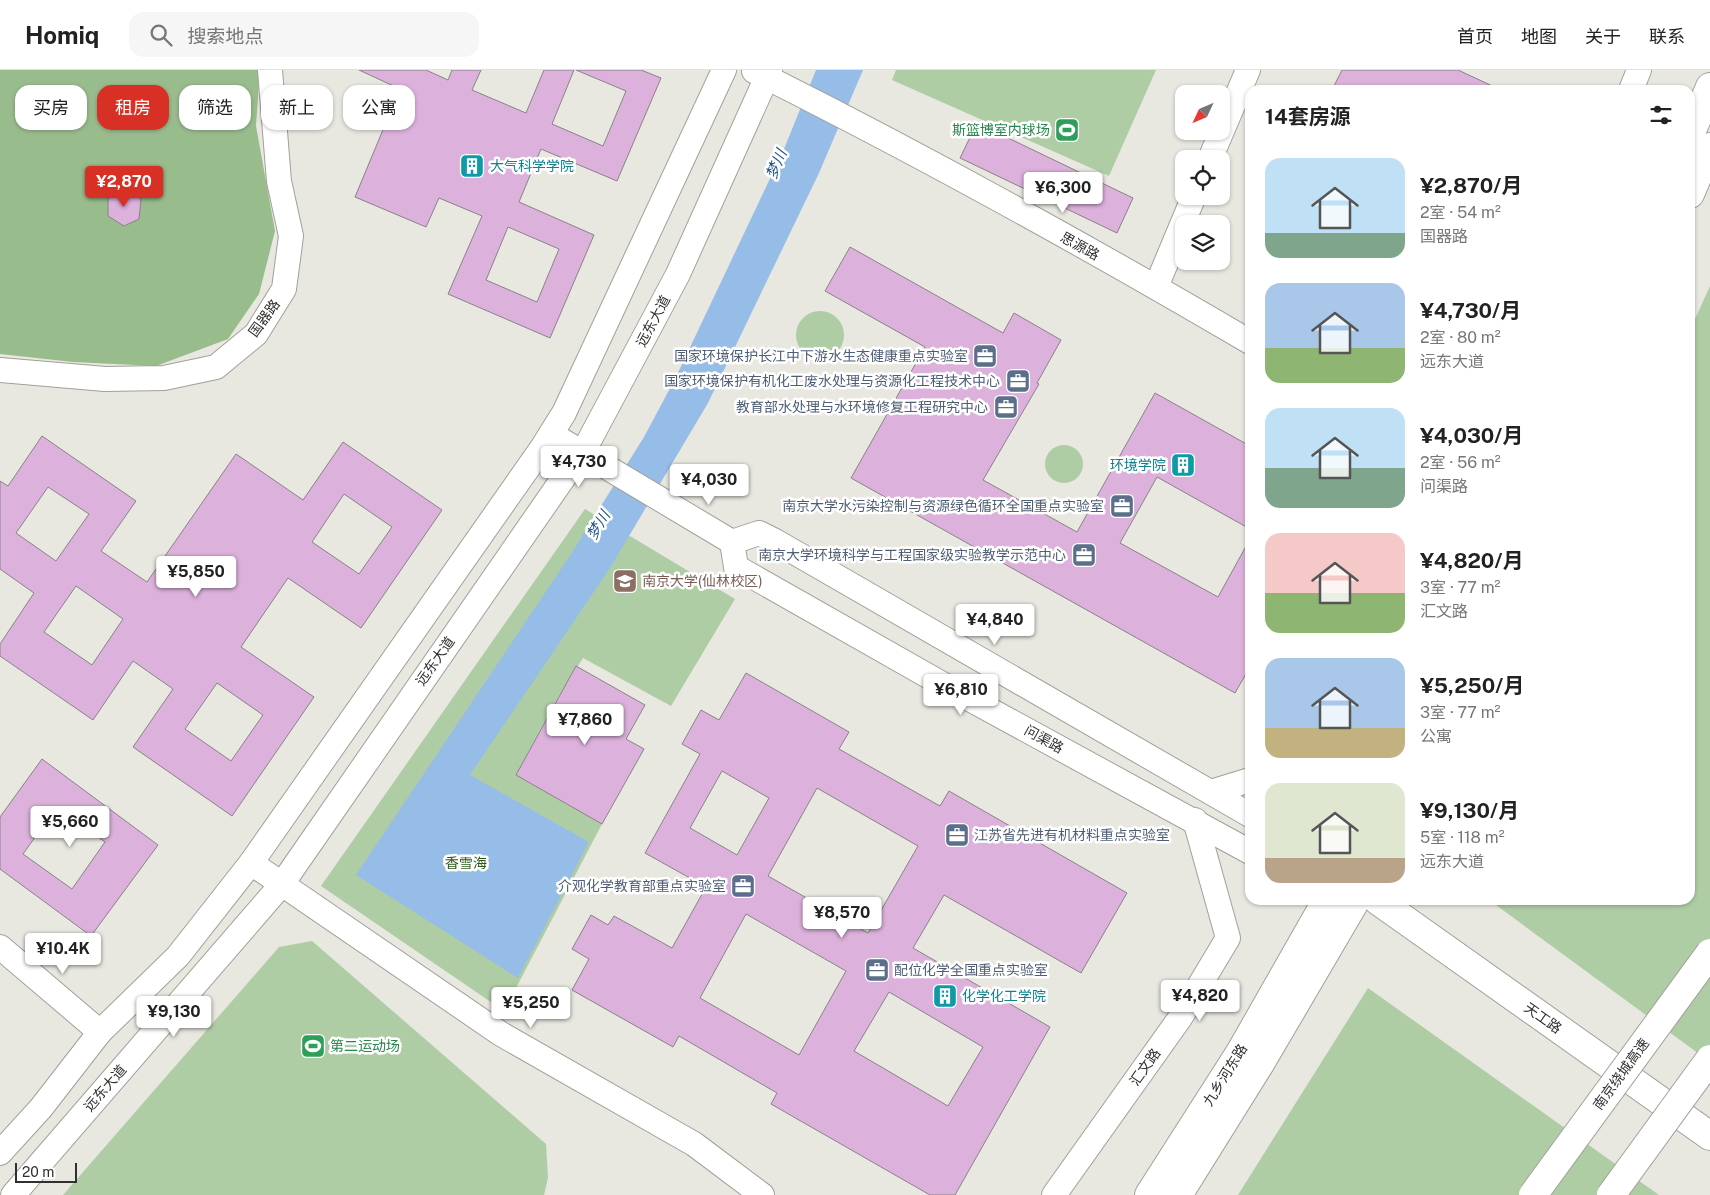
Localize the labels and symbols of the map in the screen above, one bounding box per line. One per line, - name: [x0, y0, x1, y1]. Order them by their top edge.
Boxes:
- north arrow: [1175, 85, 1230, 140]
- sports icon: 斯篮博室内球场: [1054, 117, 1080, 143]
- place label: 斯篮博室内球场: [952, 122, 1050, 138]
- water label: 梦川: [762, 145, 790, 181]
- building icon: 大气科学学院: [459, 153, 485, 179]
- place label: 大气科学学院: [490, 158, 574, 174]
- pin: ¥2,870: [83, 166, 165, 208]
- pin: ¥6,300: [1022, 172, 1104, 214]
- street label: 思源路: [1058, 229, 1102, 263]
- street label: 远东大道: [633, 293, 673, 349]
- street label: 国器路: [245, 296, 283, 340]
- office icon: 国家环境保护长江中下游水生态健康重点实验室: [972, 343, 998, 369]
- place label: 国家环境保护长江中下游水生态健康重点实验室: [674, 348, 968, 364]
- office icon: 国家环境保护有机化工废水处理与资源化工程技术中心: [1005, 368, 1031, 394]
- place label: 国家环境保护有机化工废水处理与资源化工程技术中心: [664, 373, 1000, 389]
- office icon: 教育部水处理与水环境修复工程研究中心: [993, 394, 1019, 420]
- place label: 教育部水处理与水环境修复工程研究中心: [736, 399, 988, 415]
- pin: ¥4,730: [538, 446, 620, 488]
- building icon: 环境学院: [1170, 452, 1196, 478]
- place label: 环境学院: [1110, 457, 1166, 473]
- pin: ¥4,030: [668, 464, 750, 506]
- office icon: 南京大学水污染控制与资源绿色循环全国重点实验室: [1109, 493, 1135, 519]
- place label: 南京大学水污染控制与资源绿色循环全国重点实验室: [782, 498, 1104, 514]
- water label: 梦川: [583, 506, 614, 542]
- office icon: 南京大学环境科学与工程国家级实验教学示范中心: [1071, 542, 1097, 568]
- place label: 南京大学环境科学与工程国家级实验教学示范中心: [758, 547, 1066, 563]
- pin: ¥5,850: [155, 556, 237, 598]
- school or university icon: 南京大学(仙林校区): [612, 568, 638, 594]
- place label: 南京大学(仙林校区): [642, 573, 763, 589]
- pin: ¥4,840: [954, 604, 1036, 646]
- street label: 远东大道: [412, 633, 458, 689]
- pin: ¥6,810: [920, 674, 1002, 716]
- pin: ¥7,860: [544, 704, 626, 746]
- street label: 问渠路: [1022, 722, 1066, 756]
- pin: ¥5,660: [29, 806, 111, 848]
- office icon: 江苏省先进有机材料重点实验室: [944, 822, 970, 848]
- place label: 江苏省先进有机材料重点实验室: [974, 827, 1170, 843]
- park label: 香雪海: [445, 855, 487, 871]
- office icon: 介观化学教育部重点实验室: [730, 873, 756, 899]
- place label: 介观化学教育部重点实验室: [558, 878, 726, 894]
- pin: ¥8,570: [801, 896, 883, 939]
- pin: ¥10.4K: [22, 932, 104, 975]
- office icon: 配位化学全国重点实验室: [864, 957, 890, 983]
- place label: 配位化学全国重点实验室: [894, 962, 1048, 978]
- pin: ¥4,820: [1159, 980, 1241, 1022]
- building icon: 化学化工学院: [932, 983, 958, 1009]
- pin: ¥5,250: [490, 986, 572, 1029]
- place label: 化学化工学院: [962, 988, 1046, 1004]
- pin: ¥9,130: [133, 996, 215, 1038]
- street label: 天工路: [1521, 999, 1565, 1037]
- sports icon: 第二运动场: [300, 1033, 326, 1059]
- street label: 南京绕城高速: [1590, 1035, 1652, 1113]
- place label: 第二运动场: [330, 1038, 400, 1054]
- street label: 九乡河东路: [1200, 1041, 1250, 1109]
- street label: 汇文路: [1126, 1045, 1164, 1089]
- street label: 远东大道: [81, 1062, 129, 1114]
- scale bar: [15, 1160, 78, 1183]

